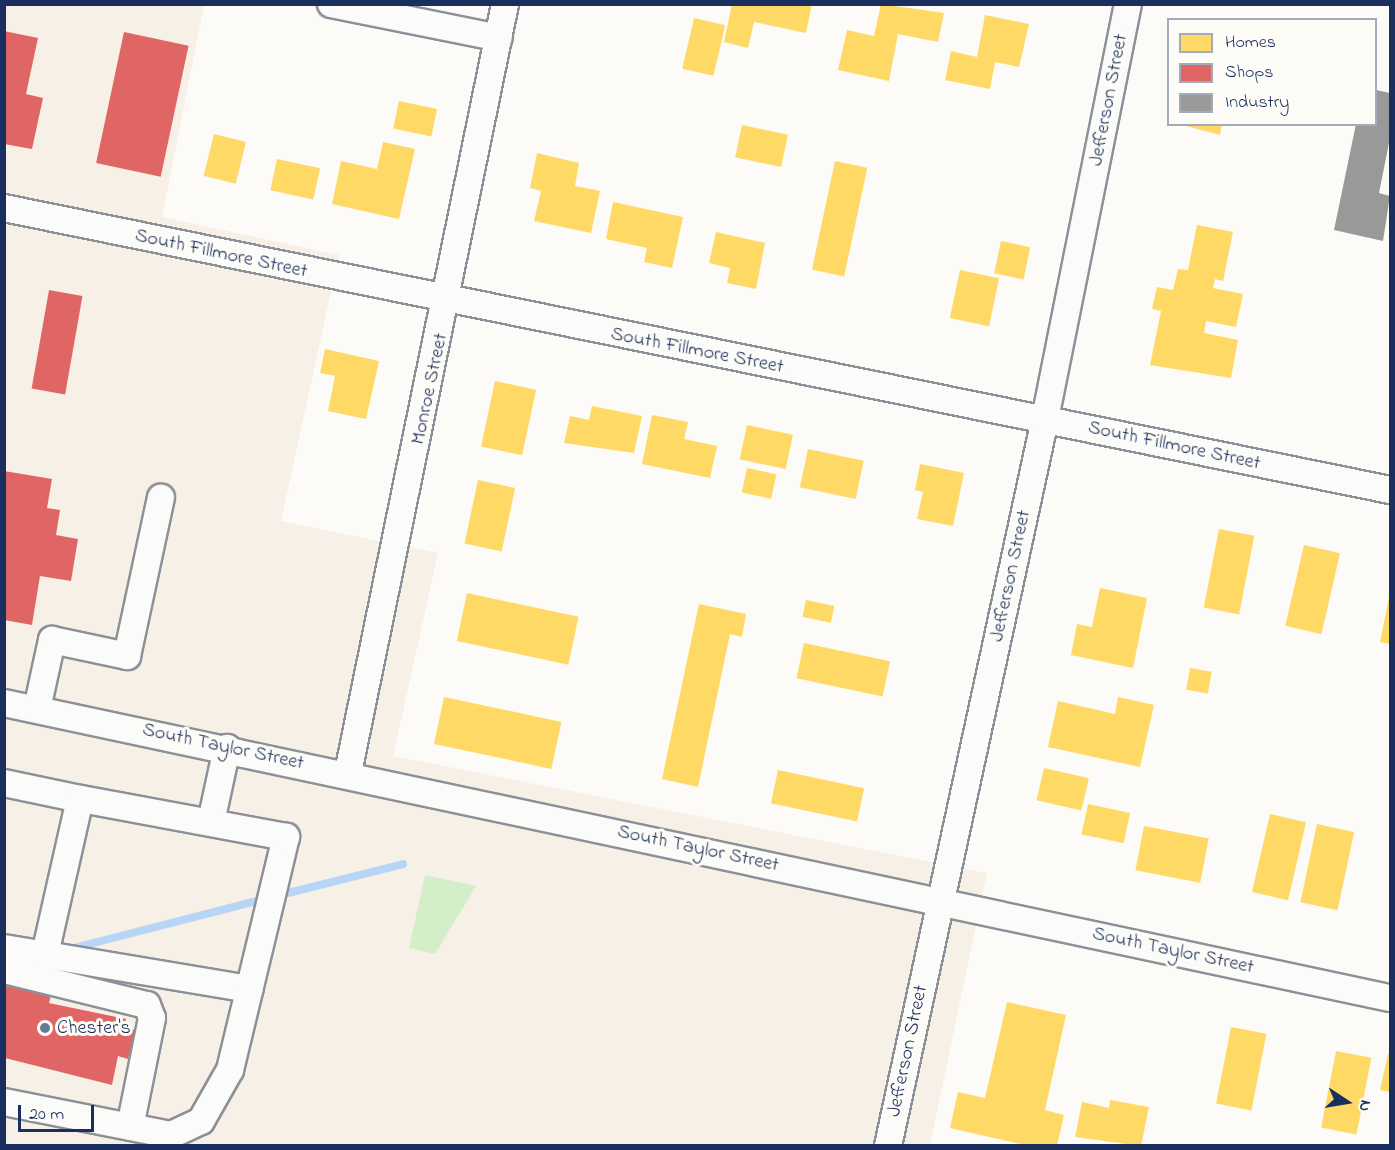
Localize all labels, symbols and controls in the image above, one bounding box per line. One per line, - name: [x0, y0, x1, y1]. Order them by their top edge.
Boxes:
- legend: [1167, 18, 1377, 126]
- text: Homes: [1225, 30, 1276, 56]
- street label: Jefferson Street: [1084, 32, 1134, 168]
- text: Shops: [1225, 60, 1273, 86]
- text: Industry: [1225, 90, 1289, 116]
- street label: South Fillmore Street: [133, 224, 309, 284]
- street label: South Fillmore Street: [609, 322, 785, 380]
- street label: Monroe Street: [406, 331, 454, 447]
- street label: South Fillmore Street: [1086, 416, 1262, 476]
- street label: Jefferson Street: [985, 508, 1037, 644]
- street label: South Taylor Street: [140, 718, 306, 776]
- street label: South Taylor Street: [615, 820, 781, 878]
- street label: South Taylor Street: [1090, 922, 1256, 980]
- street label: Jefferson Street: [882, 983, 934, 1119]
- place label: Chester's: [57, 1016, 131, 1040]
- marker: Chester's: [38, 1021, 52, 1035]
- north arrow: [1317, 1072, 1377, 1132]
- scale bar: [21, 1093, 98, 1131]
- text: N: [1352, 1098, 1377, 1114]
- text: 20 m: [29, 1102, 64, 1128]

